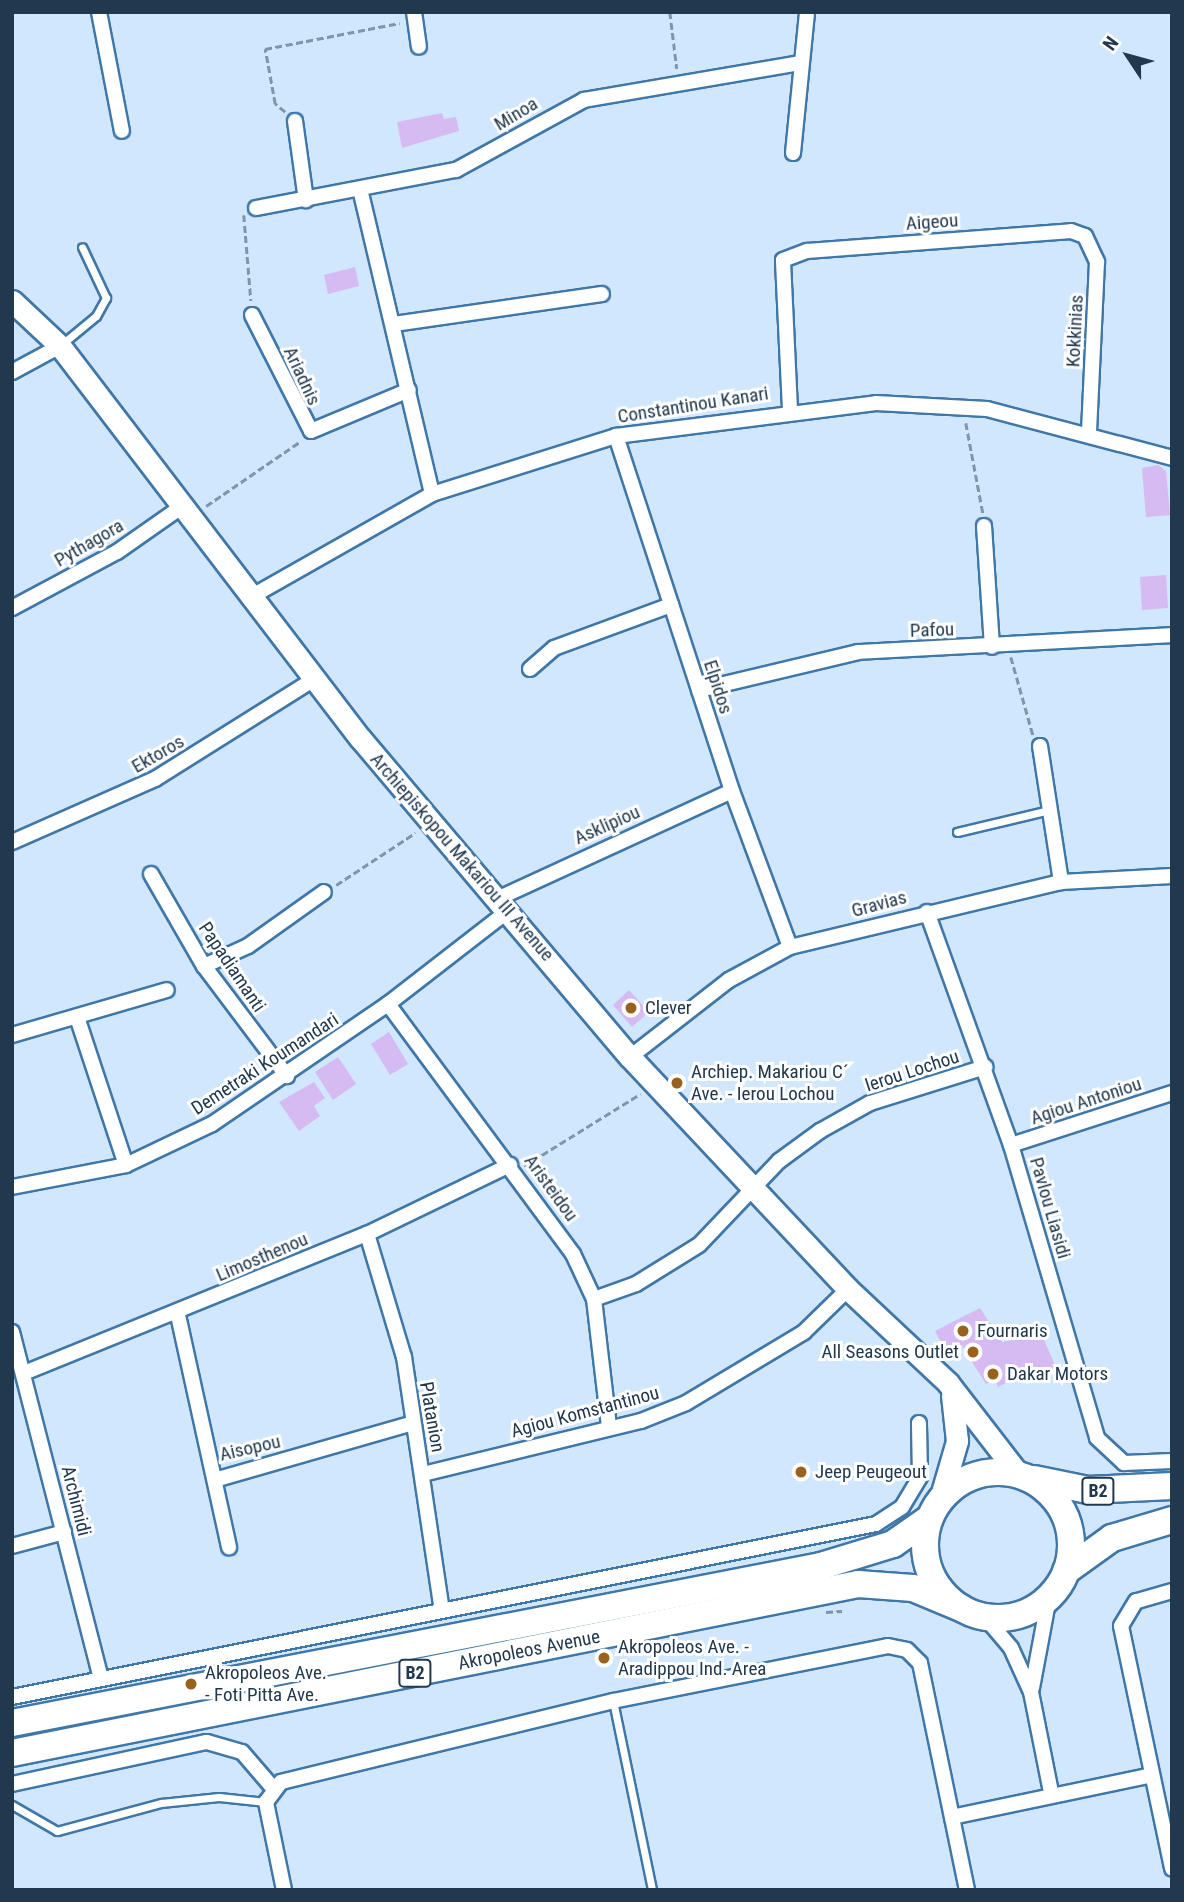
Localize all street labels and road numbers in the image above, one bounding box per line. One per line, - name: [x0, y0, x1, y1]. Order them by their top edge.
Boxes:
- street label: Minoa: [490, 92, 542, 136]
- street label: Aigeou: [905, 209, 959, 235]
- street label: Kokkinias: [1062, 294, 1088, 368]
- street label: Ariadnis: [279, 343, 325, 409]
- street label: Constantinou Kanari: [616, 382, 770, 428]
- street label: Pythagora: [50, 514, 128, 572]
- street label: Pafou: [909, 618, 955, 642]
- street label: Elpidos: [699, 657, 737, 717]
- street label: Ektoros: [128, 730, 188, 778]
- street label: Archiepiskopou Makariou III Avenue: [365, 748, 559, 966]
- street label: Asklipiou: [571, 800, 643, 850]
- street label: Gravias: [849, 886, 909, 922]
- street label: Papadiamanti: [194, 918, 270, 1016]
- street label: Demetraki Koumandari: [187, 1008, 343, 1120]
- street label: Ierou Lochou: [862, 1045, 962, 1097]
- street label: Agiou Antoniou: [1028, 1072, 1144, 1130]
- street label: Aristeidou: [519, 1150, 583, 1226]
- street label: Pavlou Liasidi: [1025, 1155, 1075, 1261]
- street label: Limosthenou: [213, 1227, 311, 1287]
- street label: Platanion: [415, 1380, 449, 1454]
- street label: Agiou Komstantinou: [509, 1381, 661, 1443]
- street label: Aisopou: [217, 1430, 283, 1466]
- street label: Archimidi: [56, 1464, 96, 1538]
- road number: B2: [1080, 1476, 1116, 1506]
- street label: Akropoleos Avenue: [456, 1625, 602, 1675]
- road number: B2: [398, 1658, 432, 1688]

